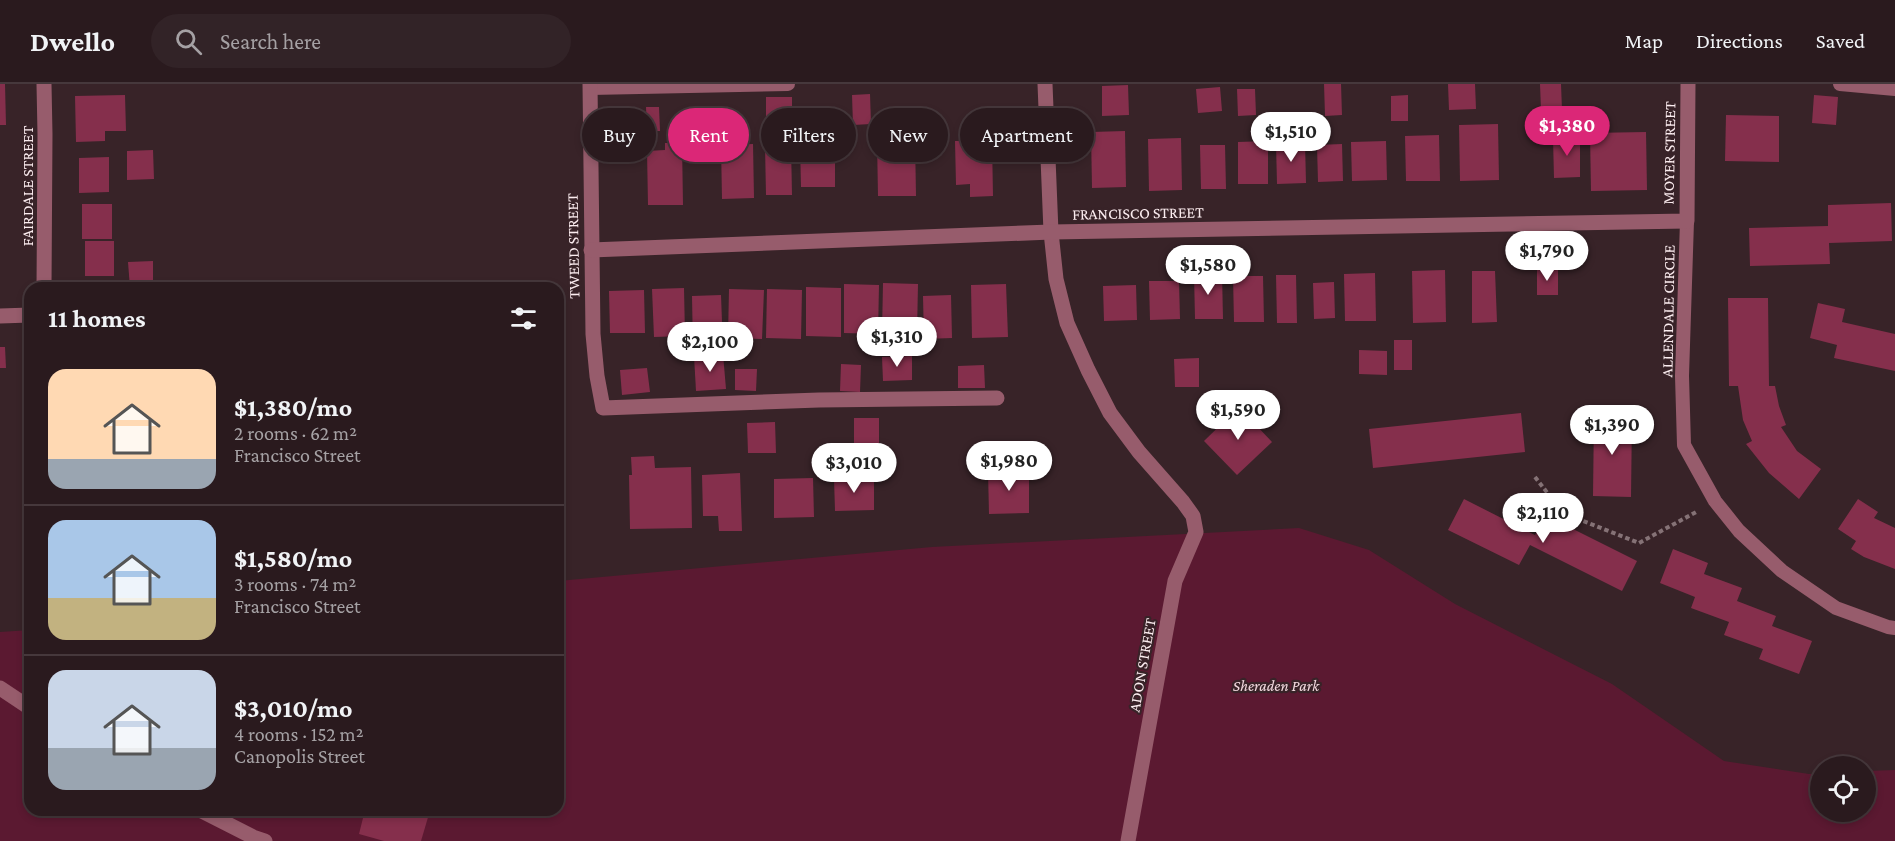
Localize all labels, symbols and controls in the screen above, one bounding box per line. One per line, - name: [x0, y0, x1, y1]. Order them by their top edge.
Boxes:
- search box: [151, 14, 571, 68]
- icon: search: [172, 25, 205, 58]
- text: Dwello: [30, 26, 115, 57]
- text: Search here: [220, 29, 321, 54]
- text: Map: [1625, 29, 1663, 53]
- text: Directions: [1696, 29, 1783, 53]
- text: Saved: [1816, 29, 1865, 53]
- street label: MOYER STREET: [1660, 101, 1678, 205]
- pin: $1,380: [1518, 106, 1616, 157]
- chip: Buy: [582, 108, 656, 162]
- chip: Rent: [668, 108, 749, 162]
- chip: Filters: [761, 108, 856, 162]
- chip: New: [868, 108, 948, 162]
- chip: Apartment: [960, 108, 1094, 162]
- pin: $1,510: [1242, 112, 1340, 163]
- text: $1,380: [1539, 114, 1595, 136]
- text: $1,510: [1265, 120, 1317, 142]
- street label: FAIRDALE STREET: [19, 125, 36, 246]
- street label: TWEED STREET: [564, 193, 582, 299]
- street label: FRANCISCO STREET: [1072, 203, 1204, 223]
- pin: $1,790: [1498, 231, 1596, 282]
- text: $1,790: [1519, 239, 1575, 261]
- street label: ALLENDALE CIRCLE: [1658, 244, 1678, 377]
- pin: $1,580: [1159, 245, 1257, 296]
- text: $1,580: [1180, 253, 1236, 275]
- icon: filters: [507, 302, 540, 335]
- text: 11 homes: [48, 304, 146, 333]
- pin: $1,310: [848, 317, 946, 368]
- pin: $2,100: [661, 322, 759, 373]
- text: $1,310: [871, 325, 923, 347]
- text: $2,100: [681, 330, 739, 352]
- pin: $1,590: [1189, 390, 1287, 441]
- icon: home: [96, 393, 168, 465]
- text: $1,380/mo: [234, 393, 352, 422]
- text: $1,590: [1210, 398, 1266, 420]
- pin: $1,390: [1563, 405, 1661, 456]
- text: $1,390: [1584, 413, 1640, 435]
- text: 2 rooms · 62 m²: [234, 422, 357, 444]
- pin: $1,980: [960, 441, 1058, 492]
- pin: $3,010: [805, 443, 903, 494]
- text: Francisco Street: [234, 444, 361, 466]
- text: $1,980: [980, 449, 1038, 471]
- text: $3,010: [826, 451, 882, 473]
- pin: $2,110: [1494, 493, 1592, 544]
- text: $2,110: [1517, 501, 1569, 523]
- icon: home: [96, 544, 168, 616]
- text: $1,580/mo: [234, 544, 352, 573]
- text: 3 rooms · 74 m²: [234, 573, 356, 595]
- text: Francisco Street: [234, 595, 361, 617]
- street label: ADON STREET: [1125, 616, 1159, 713]
- park label: Sheraden Park: [1233, 677, 1320, 694]
- icon: home: [96, 694, 168, 766]
- text: $3,010/mo: [234, 694, 353, 723]
- text: 4 rooms · 152 m²: [234, 723, 363, 745]
- text: Canopolis Street: [234, 745, 365, 767]
- map controls: [1810, 756, 1876, 822]
- button: locate: [1810, 756, 1876, 822]

